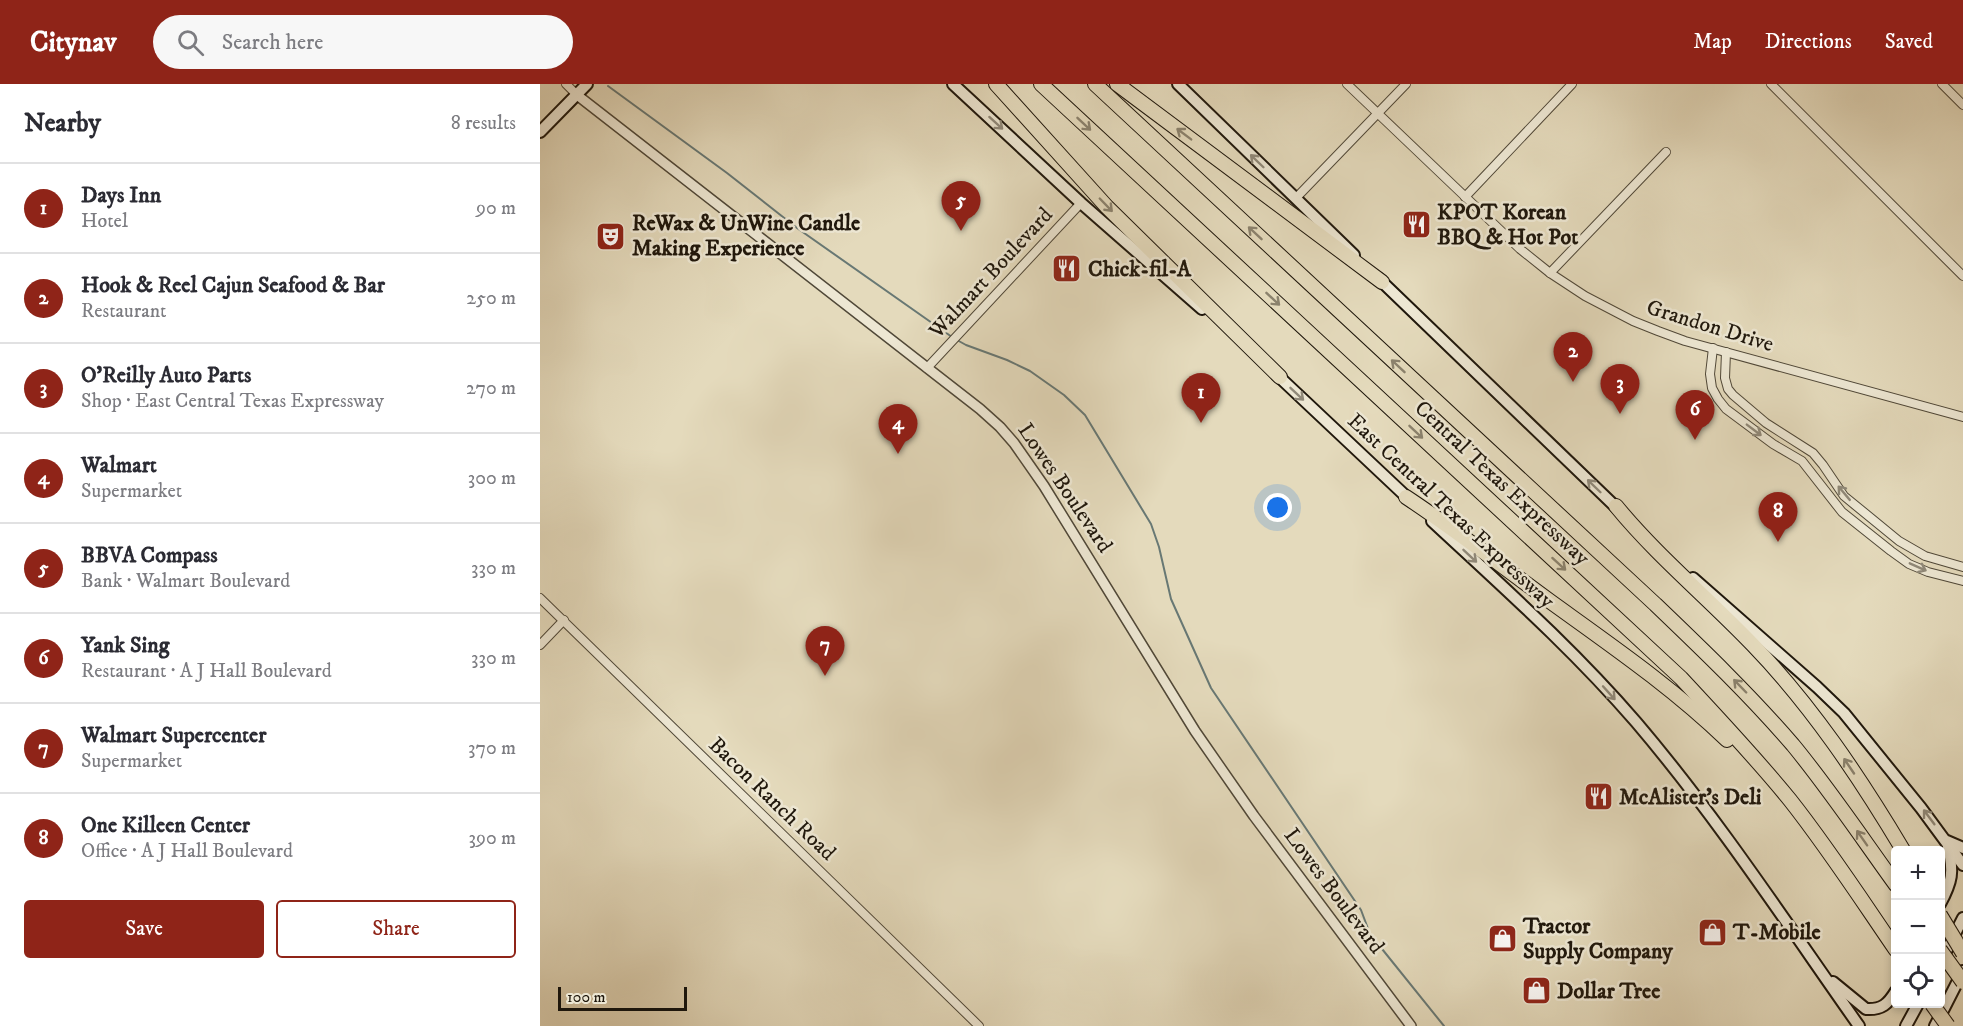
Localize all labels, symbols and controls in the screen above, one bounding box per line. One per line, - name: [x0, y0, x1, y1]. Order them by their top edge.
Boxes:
- search box: [153, 15, 573, 69]
- text: Citynav: [30, 25, 117, 60]
- icon: search: [174, 26, 207, 59]
- text: Search here: [222, 29, 323, 56]
- text: Map: [1693, 29, 1732, 55]
- text: Directions: [1765, 29, 1852, 55]
- text: Saved: [1885, 29, 1933, 55]
- text: Nearby: [24, 107, 101, 140]
- text: 8 results: [451, 111, 516, 136]
- one-way arrow: [988, 116, 1003, 130]
- one-way arrow: [1076, 117, 1091, 131]
- one-way arrow: [1176, 127, 1192, 140]
- one-way arrow: [1250, 154, 1265, 168]
- text: Days Inn: [81, 182, 161, 209]
- pin: 5: [942, 182, 980, 231]
- text: 1: [40, 196, 47, 221]
- text: 90 m: [476, 196, 516, 221]
- one-way arrow: [1098, 198, 1113, 213]
- place label: KPOT Korean BBQ & Hot Pot: [1437, 199, 1578, 251]
- street label: Walmart Boulevard: [923, 202, 1059, 345]
- text: Hotel: [81, 209, 128, 234]
- restaurant icon: KPOT Korean BBQ & Hot Pot: [1400, 209, 1432, 241]
- place label: ReWax & UnWine Candle Making Experience: [632, 210, 860, 262]
- theatre icon: ReWax & UnWine Candle Making Experience: [595, 220, 627, 252]
- one-way arrow: [1248, 226, 1263, 240]
- restaurant icon: Chick-fil-A: [1051, 253, 1083, 285]
- place label: Chick-fil-A: [1088, 256, 1192, 283]
- text: Hook & Reel Cajun Seafood & Bar: [81, 272, 385, 299]
- text: 2: [39, 286, 48, 311]
- text: 250 m: [466, 286, 516, 311]
- one-way arrow: [1265, 292, 1280, 307]
- street label: Grandon Drive: [1643, 294, 1777, 358]
- text: Restaurant: [81, 299, 166, 324]
- pin: 2: [1554, 332, 1592, 382]
- one-way arrow: [1391, 359, 1406, 373]
- text: O'Reilly Auto Parts: [81, 362, 251, 389]
- pin: 3: [1600, 364, 1640, 414]
- pin: 1: [1182, 374, 1220, 423]
- text: 3: [40, 376, 47, 401]
- text: 270 m: [466, 376, 516, 401]
- one-way arrow: [1290, 387, 1305, 401]
- text: Shop · East Central Texas Expressway: [81, 389, 384, 414]
- pin: 6: [1676, 390, 1714, 440]
- street label: Central Texas Expressway: [1409, 395, 1596, 572]
- pin: 4: [878, 404, 918, 454]
- street label: East Central Texas Expressway: [1342, 408, 1561, 615]
- street label: Lowes Boulevard: [1012, 418, 1118, 558]
- one-way arrow: [1746, 424, 1762, 437]
- one-way arrow: [1408, 425, 1423, 439]
- text: Walmart: [81, 452, 157, 479]
- text: 4: [38, 466, 49, 491]
- text: 300 m: [468, 466, 516, 491]
- one-way arrow: [1586, 478, 1601, 493]
- text: Supermarket: [81, 479, 182, 504]
- one-way arrow: [1838, 485, 1851, 501]
- pin: 8: [1758, 492, 1798, 542]
- your location: [1263, 493, 1292, 522]
- text: BBVA Compass: [81, 542, 218, 569]
- one-way arrow: [1462, 549, 1477, 563]
- text: 5: [39, 556, 48, 581]
- text: 330 m: [471, 556, 516, 581]
- one-way arrow: [1551, 557, 1566, 571]
- one-way arrow: [1909, 563, 1927, 574]
- text: Bank · Walmart Boulevard: [81, 569, 290, 594]
- pin: 7: [806, 626, 844, 676]
- text: Yank Sing: [81, 632, 169, 659]
- text: 6: [38, 646, 49, 671]
- text: 330 m: [471, 646, 516, 671]
- text: Restaurant · A J Hall Boulevard: [81, 659, 332, 684]
- one-way arrow: [1733, 679, 1747, 694]
- one-way arrow: [1602, 685, 1616, 700]
- text: Walmart Supercenter: [81, 722, 266, 749]
- street label: Bacon Ranch Road: [703, 732, 841, 866]
- text: 7: [38, 736, 49, 761]
- text: 370 m: [468, 736, 516, 761]
- text: Supermarket: [81, 749, 182, 774]
- one-way arrow: [1843, 758, 1855, 774]
- restaurant icon: McAlister's Deli: [1582, 781, 1614, 813]
- place label: McAlister's Deli: [1619, 784, 1762, 811]
- one-way arrow: [1923, 810, 1935, 826]
- text: One Killeen Center: [81, 812, 250, 839]
- street label: Lowes Boulevard: [1278, 823, 1390, 959]
- text: 8: [38, 826, 49, 851]
- text: 390 m: [468, 826, 516, 851]
- one-way arrow: [1856, 830, 1868, 846]
- text: Office · A J Hall Boulevard: [81, 839, 293, 864]
- map controls: [1891, 846, 1945, 1008]
- button: +: [1891, 846, 1945, 900]
- button: Save: [24, 900, 264, 958]
- button: Share: [276, 900, 516, 958]
- button: −: [1891, 900, 1945, 954]
- place label: Tractor Supply Company: [1522, 913, 1673, 965]
- shop icon: T-Mobile: [1696, 916, 1728, 948]
- place label: T-Mobile: [1732, 919, 1821, 946]
- shop icon: Tractor Supply Company: [1486, 923, 1518, 955]
- button: locate: [1891, 954, 1945, 1008]
- shop icon: Dollar Tree: [1520, 975, 1552, 1007]
- place label: Dollar Tree: [1557, 978, 1660, 1005]
- scale bar: [558, 984, 687, 1012]
- text: 100 m: [567, 987, 606, 1007]

